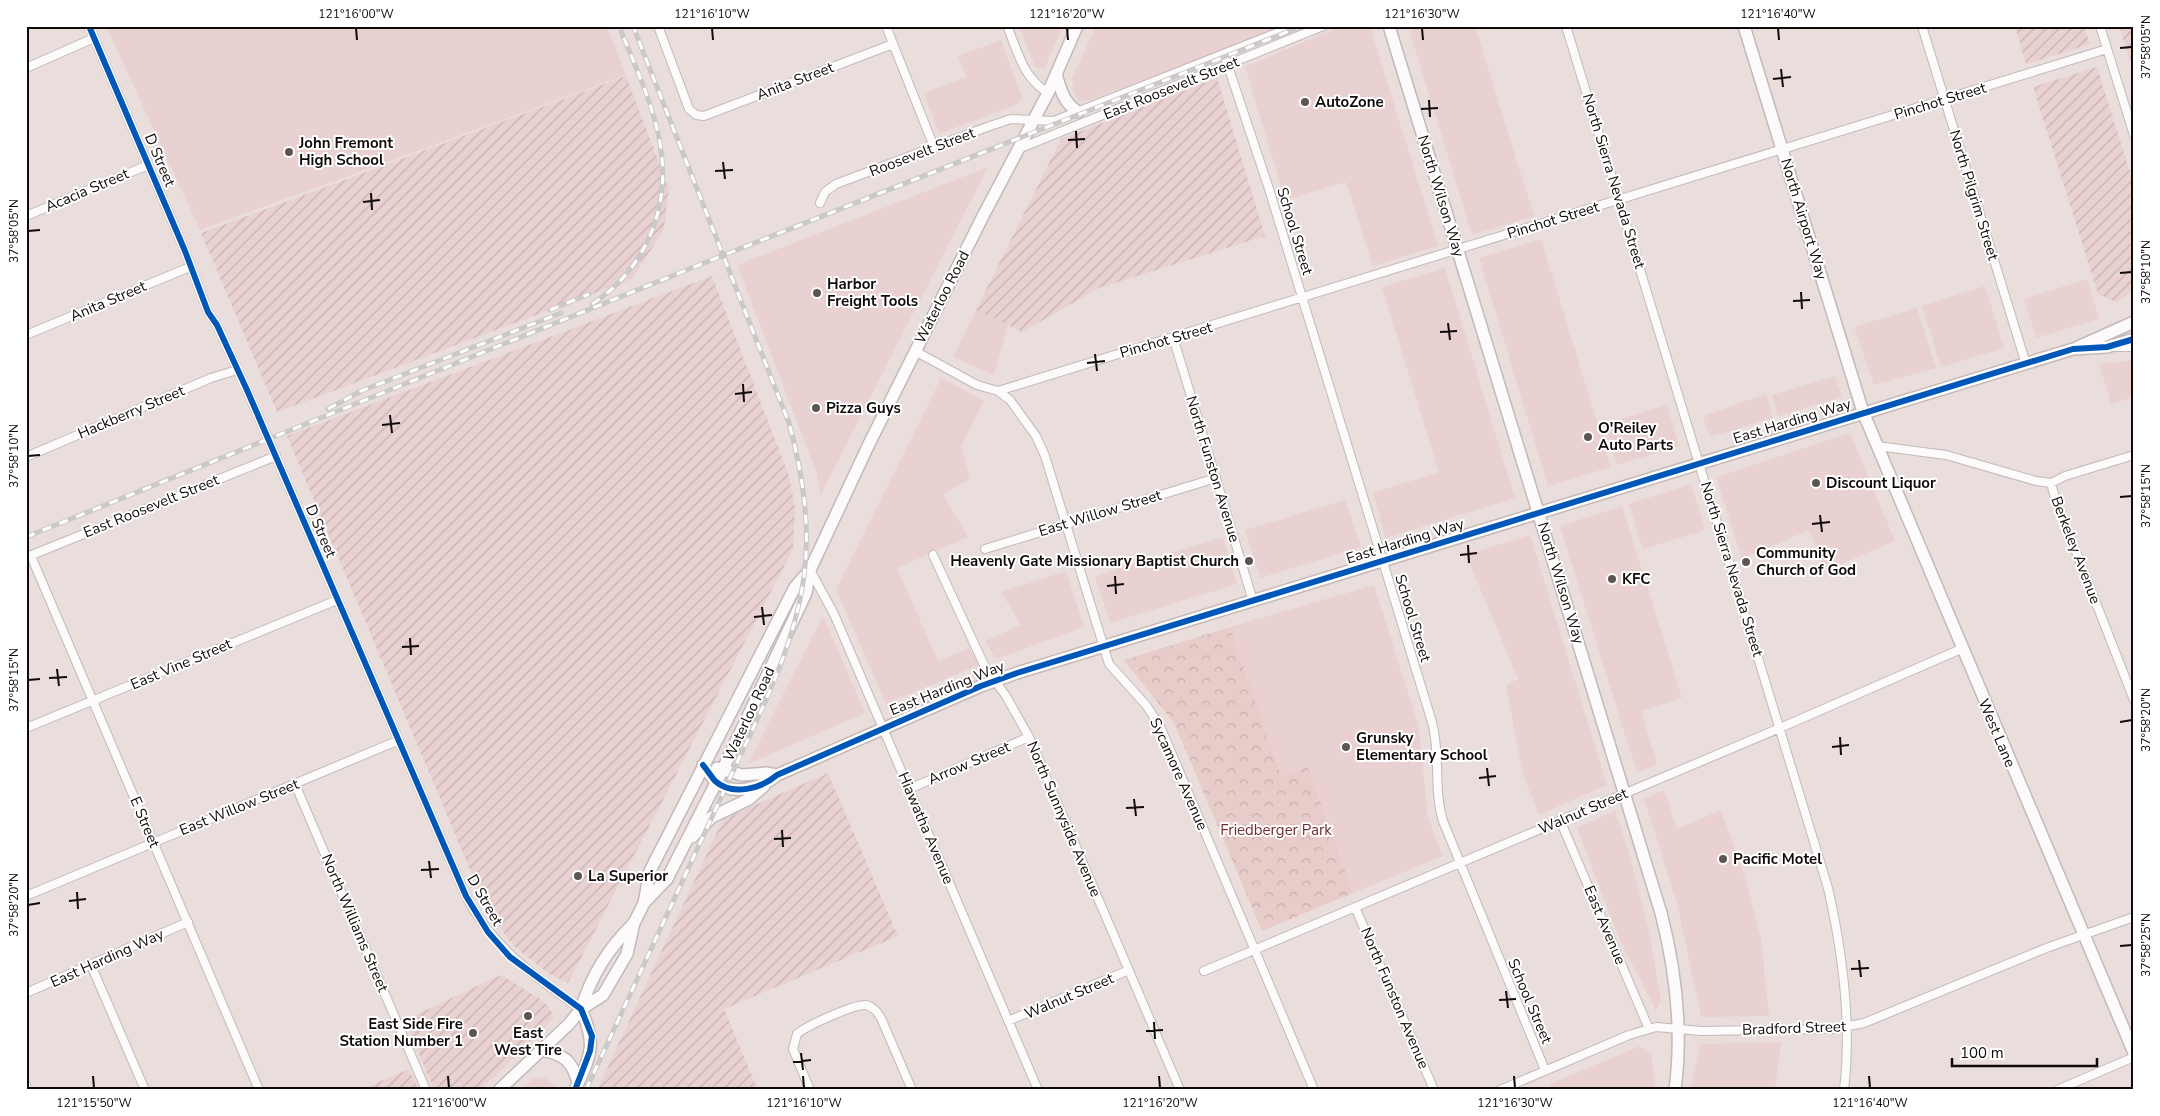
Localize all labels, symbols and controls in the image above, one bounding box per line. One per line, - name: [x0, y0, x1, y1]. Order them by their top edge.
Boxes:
- text: 121°16'00"W: [318, 6, 394, 22]
- text: 121°16'10"W: [674, 6, 750, 22]
- text: 121°16'20"W: [1029, 6, 1105, 22]
- text: 121°16'30"W: [1384, 6, 1460, 22]
- text: 121°16'40"W: [1740, 6, 1816, 22]
- text: 37°58'05"N: [2138, 15, 2154, 79]
- street label: East Roosevelt Street: [1100, 51, 1242, 124]
- street label: Anita Street: [754, 57, 837, 105]
- street label: Pinchot Street: [1892, 77, 1989, 124]
- street label: North Sierra Nevada Street: [1578, 91, 1650, 272]
- place label: AutoZone: [1315, 92, 1384, 112]
- marker: AutoZone: [1299, 96, 1311, 108]
- street label: Roosevelt Street: [866, 122, 978, 181]
- street label: North Pilgrim Street: [1945, 127, 2004, 263]
- street label: D Street: [140, 130, 180, 190]
- place label: John Fremont High School: [298, 133, 393, 170]
- street label: North Wilson Way: [1413, 133, 1469, 260]
- marker: John Fremont High School: [283, 146, 295, 158]
- street label: North Airport Way: [1776, 156, 1832, 282]
- street label: Acacia Street: [42, 163, 132, 217]
- street label: School Street: [1272, 185, 1318, 278]
- street label: Pinchot Street: [1505, 196, 1602, 243]
- text: 37°58'05"N: [6, 199, 22, 263]
- text: 37°58'10"N: [2138, 240, 2154, 304]
- street label: Waterloo Road: [910, 247, 974, 347]
- place label: Harbor Freight Tools: [827, 274, 918, 311]
- street label: Anita Street: [67, 276, 150, 326]
- marker: Harbor Freight Tools: [811, 287, 823, 299]
- street label: Pinchot Street: [1117, 317, 1215, 363]
- street label: Hackberry Street: [75, 380, 188, 444]
- street label: North Funston Avenue: [1181, 393, 1245, 545]
- street label: East Harding Way: [1731, 394, 1854, 448]
- place label: Pizza Guys: [826, 398, 901, 418]
- marker: Pizza Guys: [810, 402, 822, 414]
- place label: O'Reiley Auto Parts: [1598, 418, 1673, 455]
- text: 37°58'10"N: [6, 424, 22, 488]
- marker: O'Reiley Auto Parts: [1582, 431, 1594, 443]
- text: 37°58'15"N: [2138, 464, 2154, 528]
- street label: East Roosevelt Street: [80, 469, 222, 542]
- place label: Discount Liquor: [1826, 473, 1936, 493]
- marker: Discount Liquor: [1810, 477, 1822, 489]
- street label: North Sierra Nevada Street: [1696, 479, 1768, 660]
- street label: East Willow Street: [1036, 485, 1164, 541]
- street label: Berkeley Avenue: [2046, 493, 2106, 607]
- street label: D Street: [301, 501, 341, 561]
- street label: East Harding Way: [1344, 514, 1467, 568]
- street label: North Wilson Way: [1533, 520, 1589, 647]
- place label: Community Church of God: [1756, 543, 1856, 580]
- place label: Heavenly Gate Missionary Baptist Church: [950, 551, 1239, 571]
- marker: Heavenly Gate Missionary Baptist Church: [1243, 555, 1255, 567]
- marker: Community Church of God: [1740, 556, 1752, 568]
- place label: KFC: [1622, 569, 1650, 589]
- street label: School Street: [1390, 572, 1436, 665]
- marker: KFC: [1606, 573, 1618, 585]
- street label: East Vine Street: [127, 633, 235, 694]
- text: 37°58'15"N: [6, 648, 22, 712]
- street label: East Harding Way: [887, 656, 1008, 720]
- street label: Waterloo Road: [718, 664, 780, 764]
- text: 37°58'20"N: [2138, 688, 2154, 752]
- street label: West Lane: [1974, 696, 2020, 770]
- street label: Sycamore Avenue: [1145, 715, 1213, 833]
- place label: Grunsky Elementary School: [1356, 728, 1488, 765]
- street label: Arrow Street: [925, 736, 1014, 789]
- street label: North Sunnyside Avenue: [1022, 738, 1106, 900]
- marker: Grunsky Elementary School: [1340, 741, 1352, 753]
- street label: Hiawatha Avenue: [893, 769, 959, 887]
- street label: East Willow Street: [176, 774, 302, 840]
- street label: Walnut Street: [1535, 783, 1631, 839]
- street label: E Street: [125, 793, 165, 851]
- park label: Friedberger Park: [1220, 820, 1332, 840]
- place label: Pacific Motel: [1733, 849, 1822, 869]
- street label: North Williams Street: [317, 851, 393, 996]
- marker: Pacific Motel: [1717, 853, 1729, 865]
- place label: La Superior: [588, 866, 668, 886]
- marker: La Superior: [572, 870, 584, 882]
- street label: D Street: [462, 871, 508, 930]
- text: 37°58'20"N: [6, 873, 22, 937]
- street label: East Avenue: [1579, 882, 1631, 968]
- text: 37°58'25"N: [2138, 913, 2154, 977]
- street label: East Harding Way: [47, 924, 167, 992]
- street label: North Funston Avenue: [1356, 924, 1434, 1072]
- street label: School Street: [1503, 955, 1557, 1047]
- street label: Walnut Street: [1021, 968, 1117, 1024]
- marker: East West Tire: [522, 1010, 534, 1022]
- place label: East Side Fire Station Number 1: [339, 1014, 463, 1051]
- street label: Bradford Street: [1742, 1016, 1847, 1040]
- place label: East West Tire: [494, 1023, 562, 1060]
- marker: East Side Fire Station Number 1: [467, 1027, 479, 1039]
- scale bar: [1952, 1036, 2098, 1068]
- text: 100 m: [1960, 1043, 2004, 1063]
- text: 121°15'50"W: [56, 1095, 132, 1111]
- text: 121°16'00"W: [411, 1095, 487, 1111]
- text: 121°16'10"W: [766, 1095, 842, 1111]
- text: 121°16'20"W: [1122, 1095, 1198, 1111]
- text: 121°16'30"W: [1477, 1095, 1553, 1111]
- text: 121°16'40"W: [1832, 1095, 1908, 1111]

